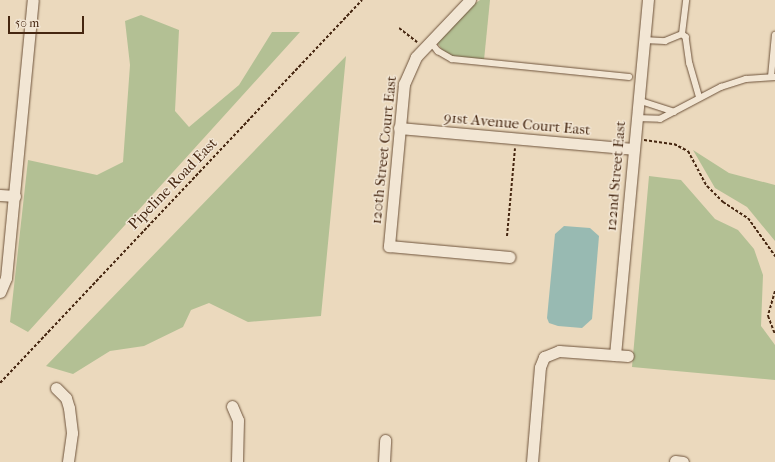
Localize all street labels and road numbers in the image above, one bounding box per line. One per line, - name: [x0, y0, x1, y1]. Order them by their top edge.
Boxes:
- street label: 120th Street Court East: [367, 75, 401, 225]
- street label: 91st Avenue Court East: [443, 109, 591, 139]
- street label: 122nd Street East: [602, 120, 630, 232]
- street label: Pipeline Road East: [125, 134, 221, 234]

